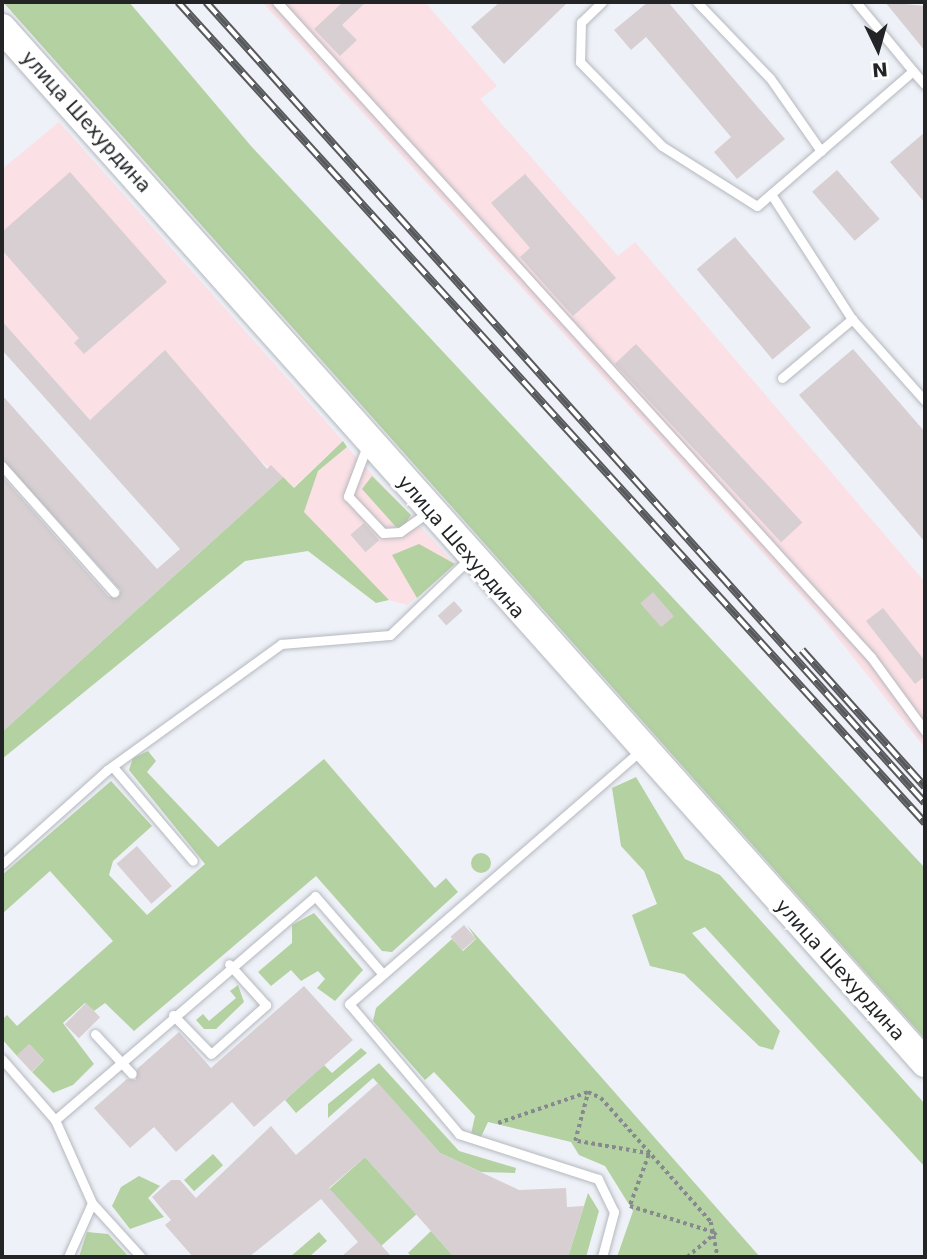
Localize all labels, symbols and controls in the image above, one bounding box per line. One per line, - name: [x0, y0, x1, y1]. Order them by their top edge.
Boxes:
- north arrow: [843, 14, 913, 84]
- street label: улица Шехурдина: [16, 47, 156, 197]
- text: N: [871, 58, 889, 82]
- street label: улица Шехурдина: [393, 471, 529, 623]
- street label: улица Шехурдина: [770, 895, 910, 1045]

